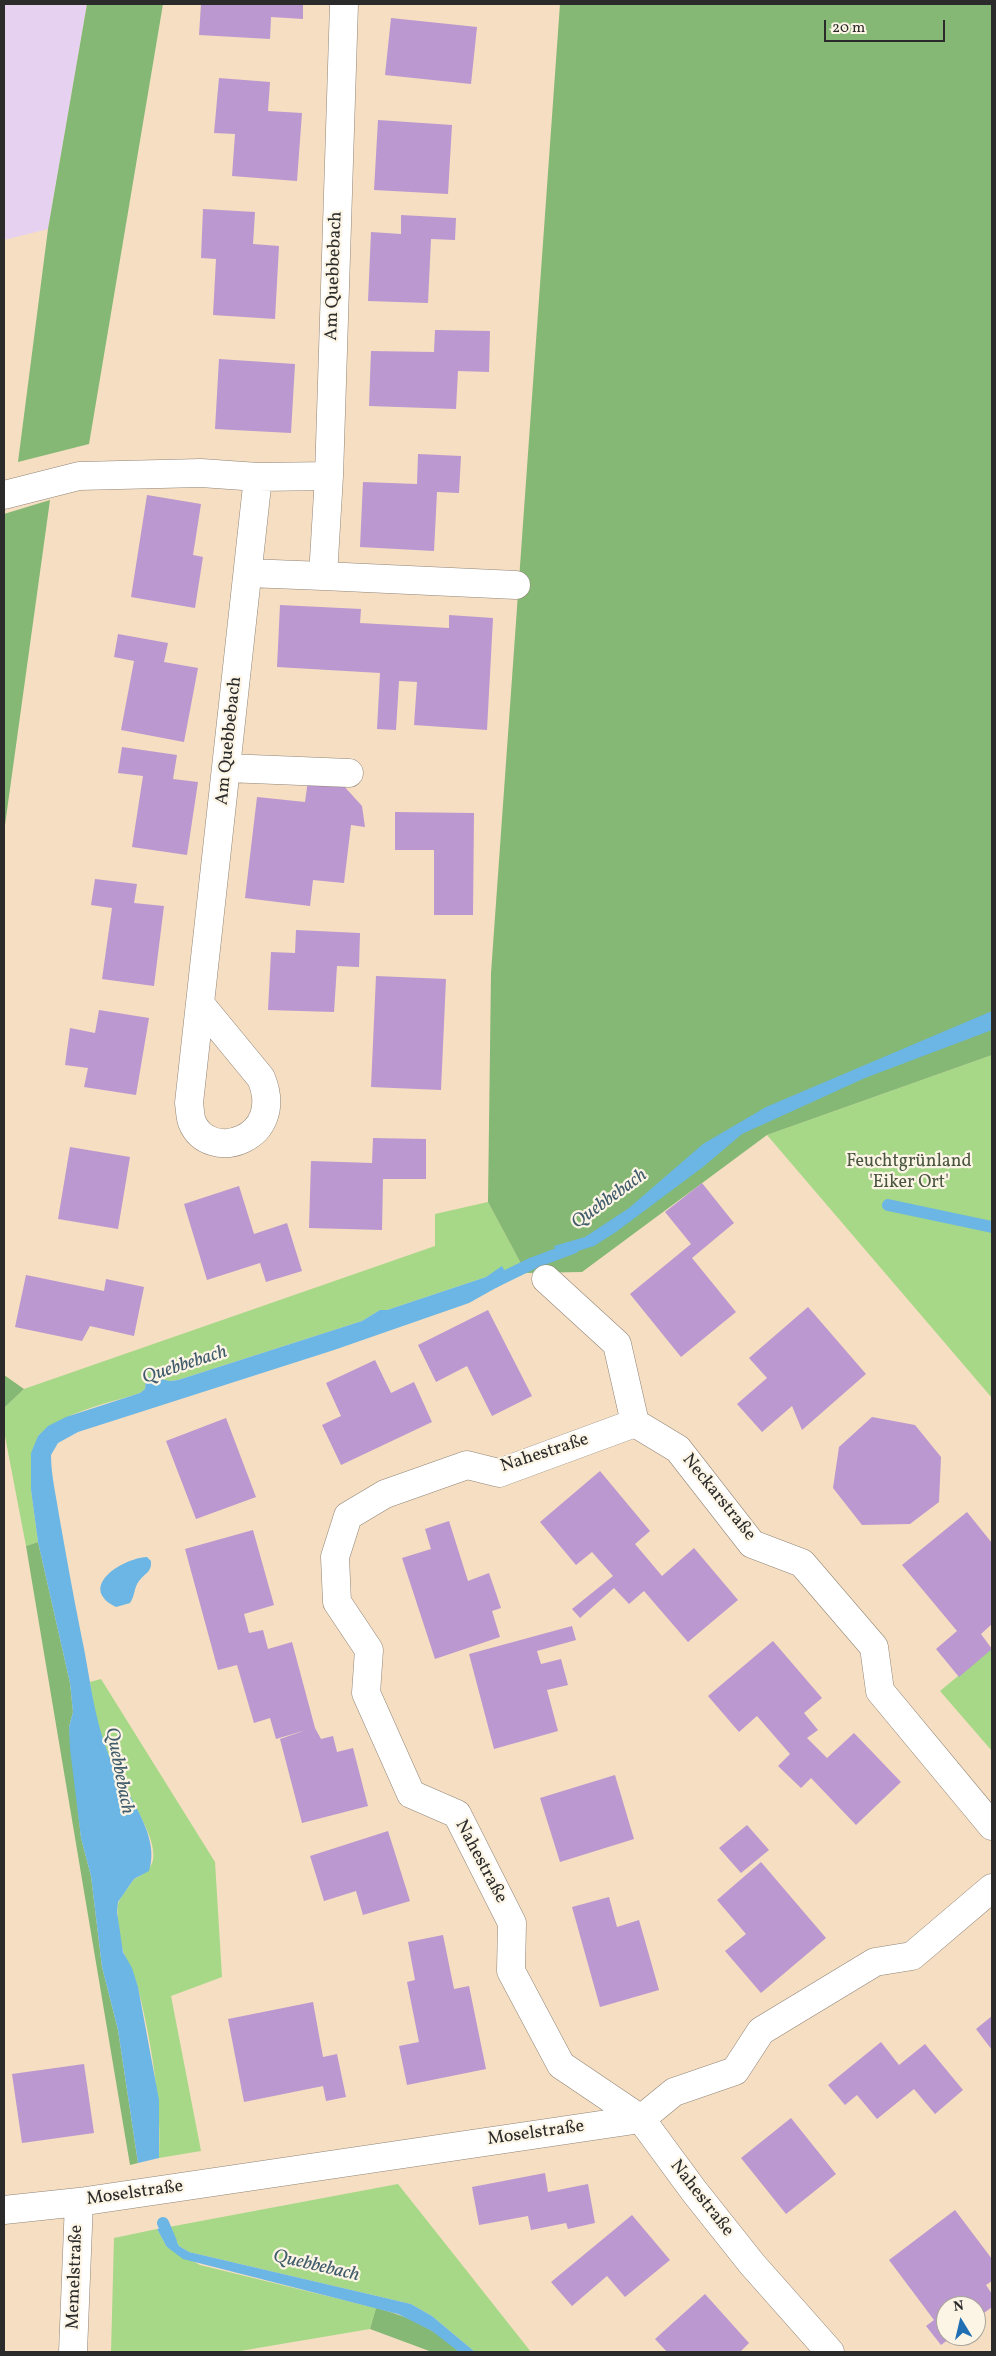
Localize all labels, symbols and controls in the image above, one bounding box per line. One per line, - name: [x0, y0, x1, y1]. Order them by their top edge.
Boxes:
- scale bar: [826, 10, 947, 42]
- text: 20 m: [832, 18, 865, 39]
- street label: Am Quebbebach: [322, 211, 348, 341]
- street label: Am Quebbebach: [213, 676, 247, 806]
- park label: Feuchtgrünland 'Eiker Ort': [846, 1152, 972, 1194]
- water label: Quebbebach: [568, 1165, 652, 1235]
- water label: Quebbebach: [140, 1342, 230, 1390]
- street label: Nahestraße: [498, 1430, 592, 1478]
- street label: Neckarstraße: [676, 1450, 760, 1546]
- water label: Quebbebach: [98, 1726, 138, 1816]
- street label: Nahestraße: [449, 1817, 511, 1907]
- street label: Moselstraße: [486, 2117, 586, 2151]
- street label: Nahestraße: [664, 2156, 738, 2242]
- street label: Moselstraße: [85, 2177, 185, 2211]
- street label: Memelstraße: [63, 2224, 89, 2330]
- water label: Quebbebach: [271, 2246, 361, 2288]
- north arrow: [936, 2296, 986, 2346]
- text: N: [952, 2297, 965, 2317]

